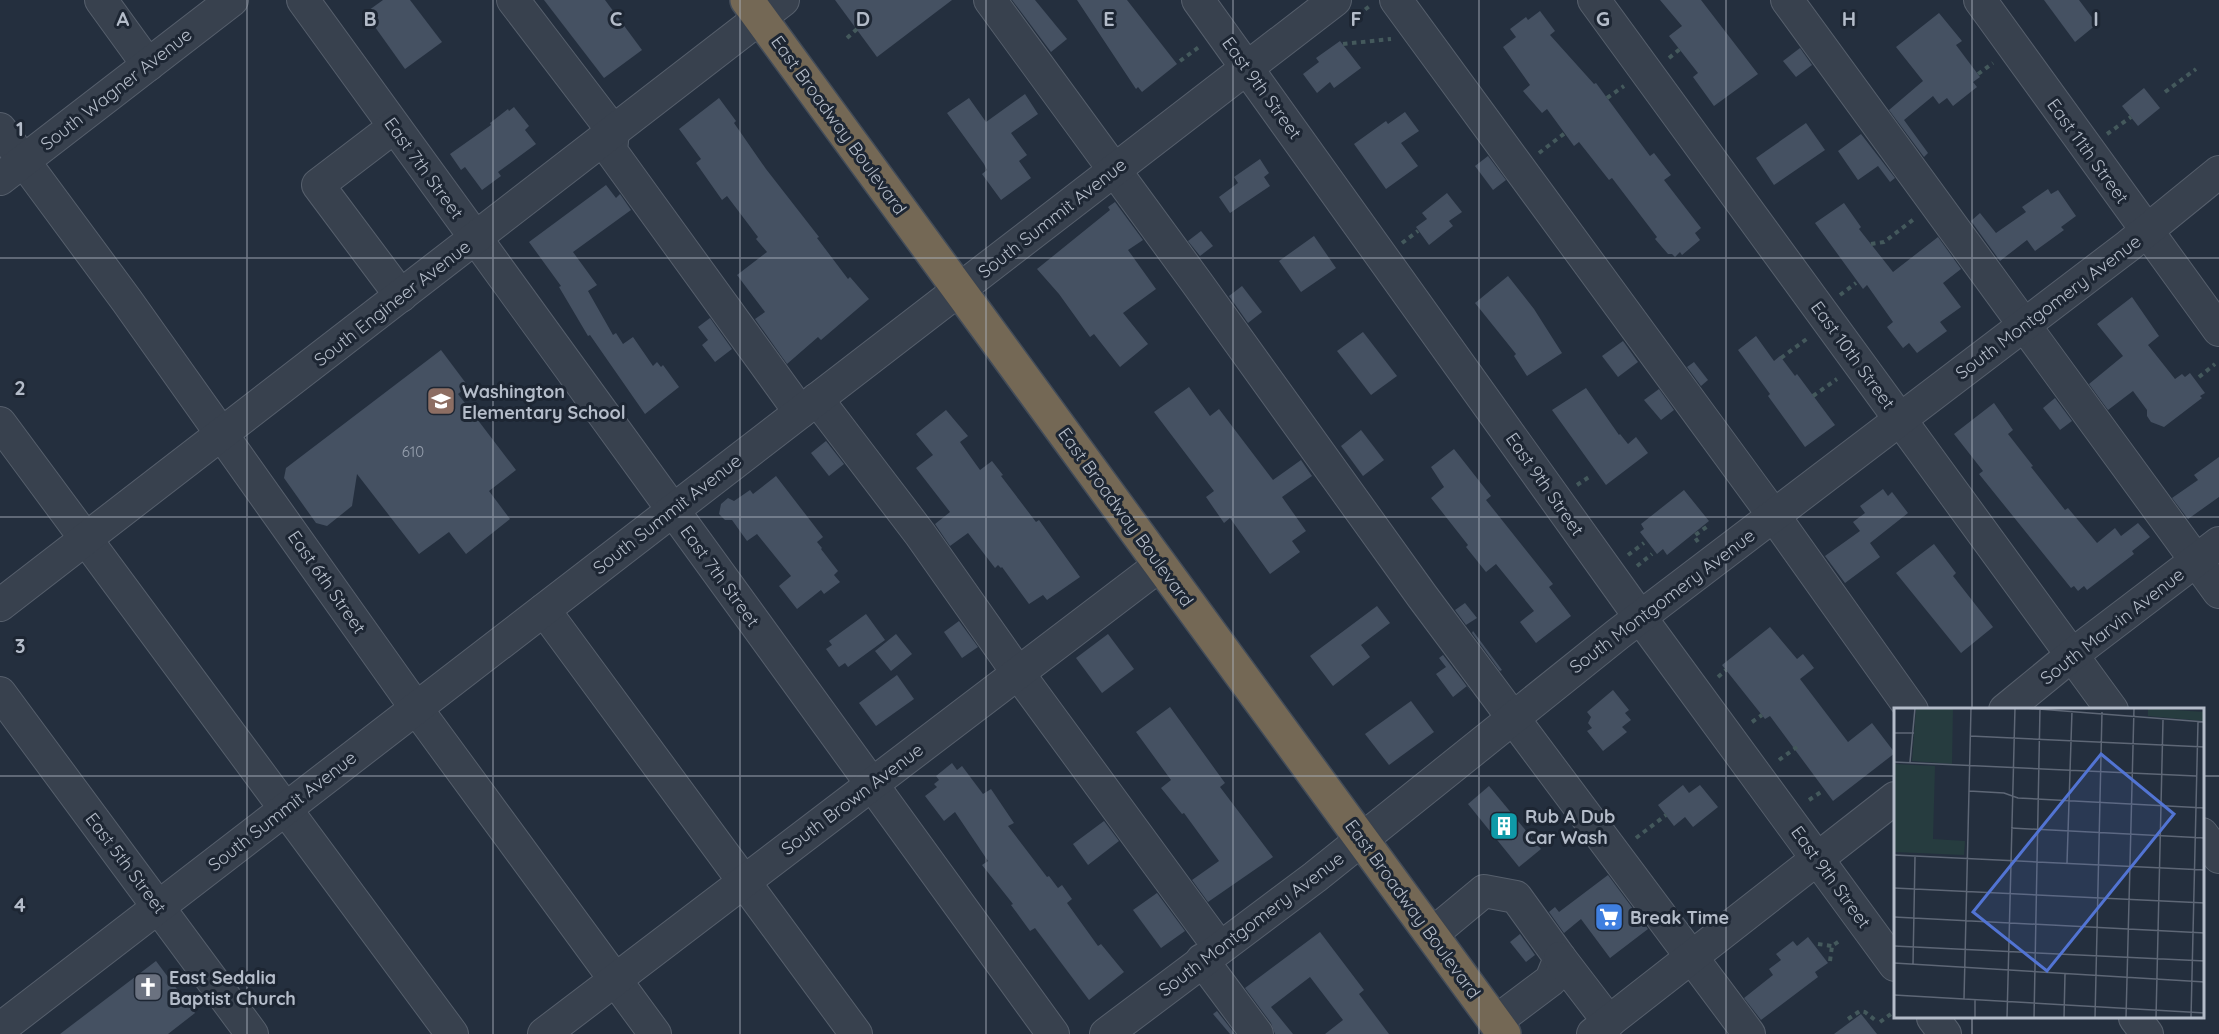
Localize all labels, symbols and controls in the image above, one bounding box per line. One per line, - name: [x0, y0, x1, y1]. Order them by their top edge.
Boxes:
- text: A: [117, 6, 130, 31]
- text: B: [363, 6, 377, 31]
- text: C: [610, 6, 623, 31]
- text: D: [856, 6, 870, 31]
- text: E: [1103, 6, 1115, 31]
- text: F: [1350, 6, 1362, 31]
- text: G: [1596, 6, 1610, 31]
- text: H: [1842, 6, 1856, 31]
- text: I: [2093, 6, 2099, 31]
- street label: South Wagner Avenue: [36, 23, 196, 155]
- street label: East Broadway Boulevard: [766, 31, 912, 219]
- street label: East 9th Street: [1217, 32, 1307, 144]
- street label: East 11th Street: [2042, 94, 2134, 208]
- street label: East 7th Street: [379, 113, 469, 223]
- text: 1: [16, 116, 24, 141]
- street label: South Summit Avenue: [973, 153, 1131, 283]
- street label: South Montgomery Avenue: [1951, 230, 2145, 384]
- street label: South Engineer Avenue: [309, 235, 475, 371]
- street label: East 10th Street: [1806, 296, 1900, 414]
- text: 2: [14, 375, 26, 400]
- place label: Washington Elementary School: [462, 380, 626, 424]
- school or university icon: Washington Elementary School: [425, 385, 457, 417]
- street label: East Broadway Boulevard: [1053, 423, 1199, 611]
- street label: East 9th Street: [1501, 428, 1589, 540]
- house number: 610: [402, 442, 424, 461]
- street label: South Summit Avenue: [588, 449, 746, 579]
- street label: East 7th Street: [675, 521, 765, 631]
- street label: South Montgomery Avenue: [1565, 524, 1759, 678]
- street label: East 6th Street: [283, 526, 371, 638]
- street label: South Marvin Avenue: [2035, 563, 2189, 689]
- text: 3: [15, 633, 25, 658]
- inset map: [1894, 708, 2204, 1019]
- street label: South Brown Avenue: [776, 738, 928, 860]
- street label: South Summit Avenue: [203, 746, 361, 876]
- place label: Rub A Dub Car Wash: [1525, 805, 1615, 849]
- street label: East 5th Street: [80, 808, 172, 918]
- building icon: Rub A Dub Car Wash: [1488, 810, 1520, 842]
- street label: East Broadway Boulevard: [1340, 815, 1486, 1003]
- street label: East 9th Street: [1786, 821, 1876, 933]
- street label: South Montgomery Avenue: [1154, 847, 1348, 1001]
- text: 4: [14, 892, 26, 917]
- supermarket icon: Break Time: [1593, 901, 1625, 933]
- place label: Break Time: [1630, 906, 1729, 929]
- place label: East Sedalia Baptist Church: [169, 966, 296, 1010]
- church icon: East Sedalia Baptist Church: [132, 971, 164, 1003]

